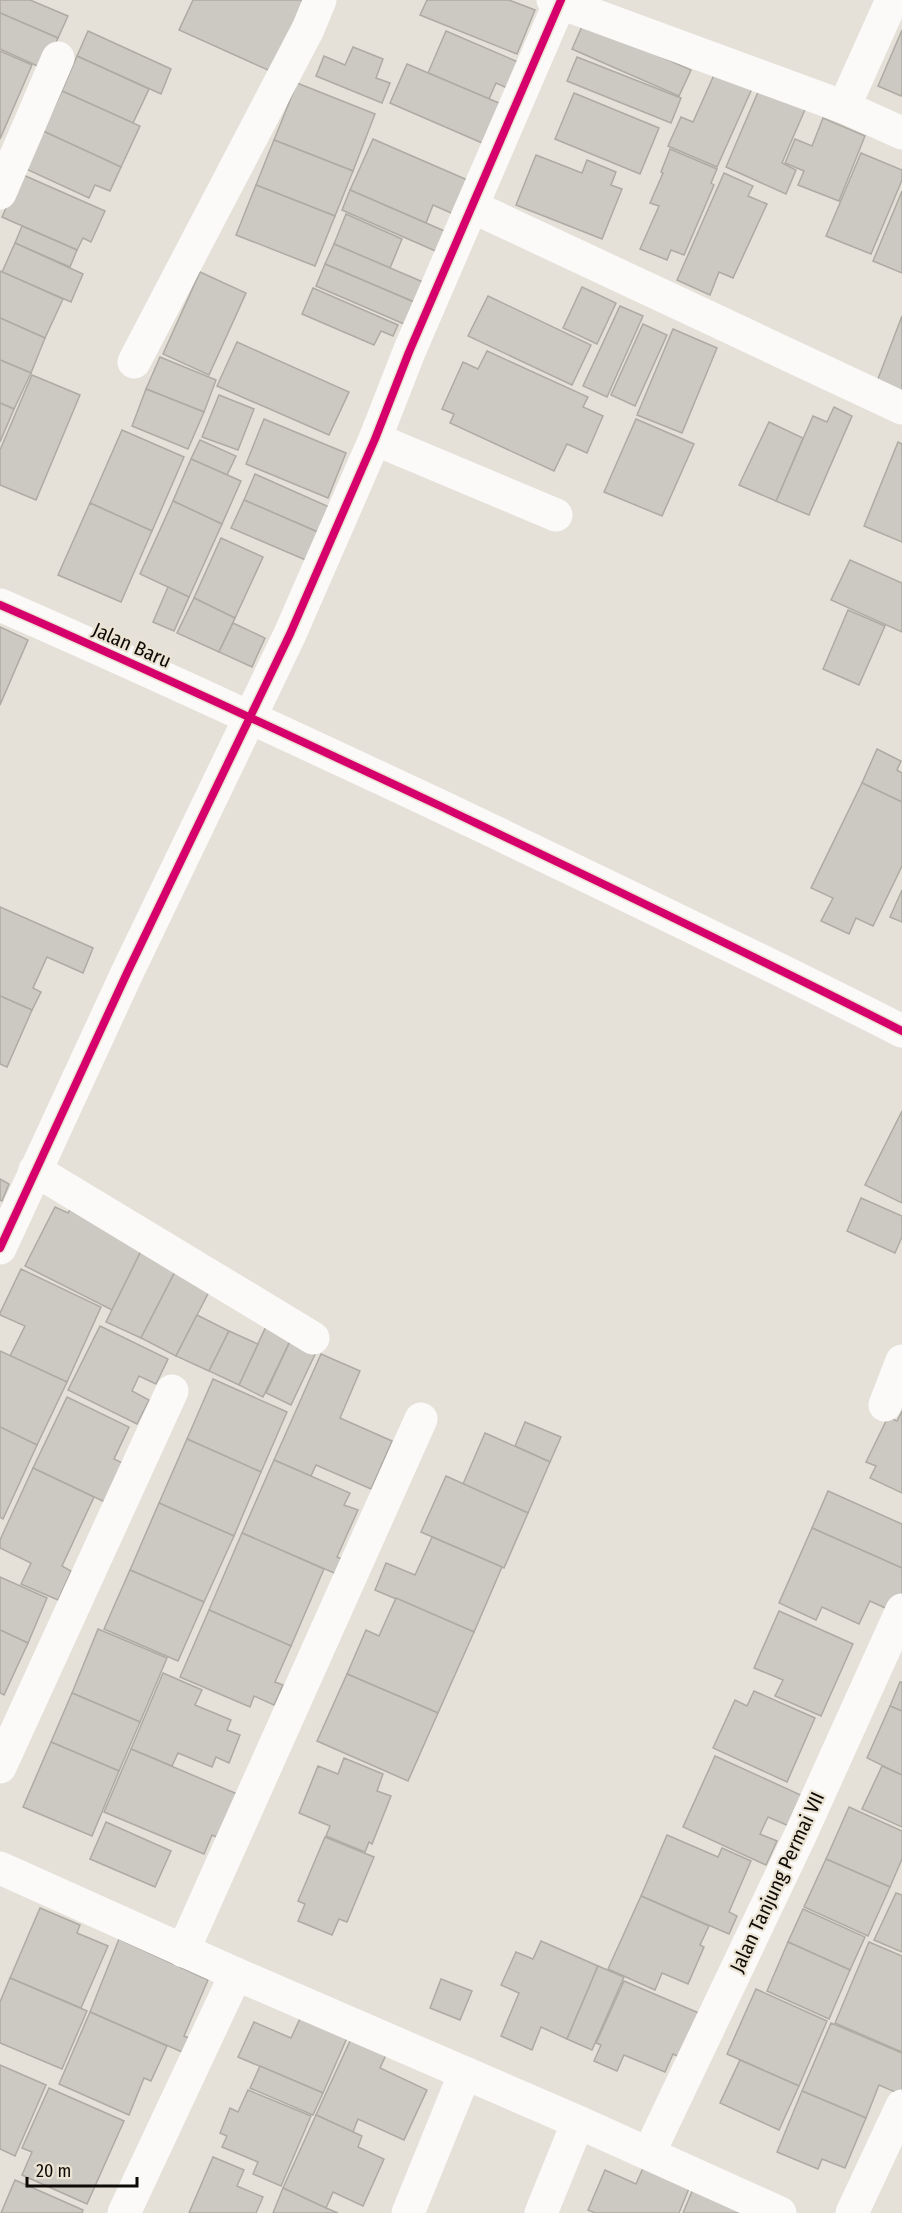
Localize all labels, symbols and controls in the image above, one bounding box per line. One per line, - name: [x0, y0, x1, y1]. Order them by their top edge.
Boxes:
- street label: Jalan Baru: [89, 617, 175, 673]
- street label: Jalan Tanjung Permai VII: [725, 1788, 829, 1976]
- scale bar: [27, 2150, 136, 2188]
- text: 20 m: [36, 2160, 71, 2182]

